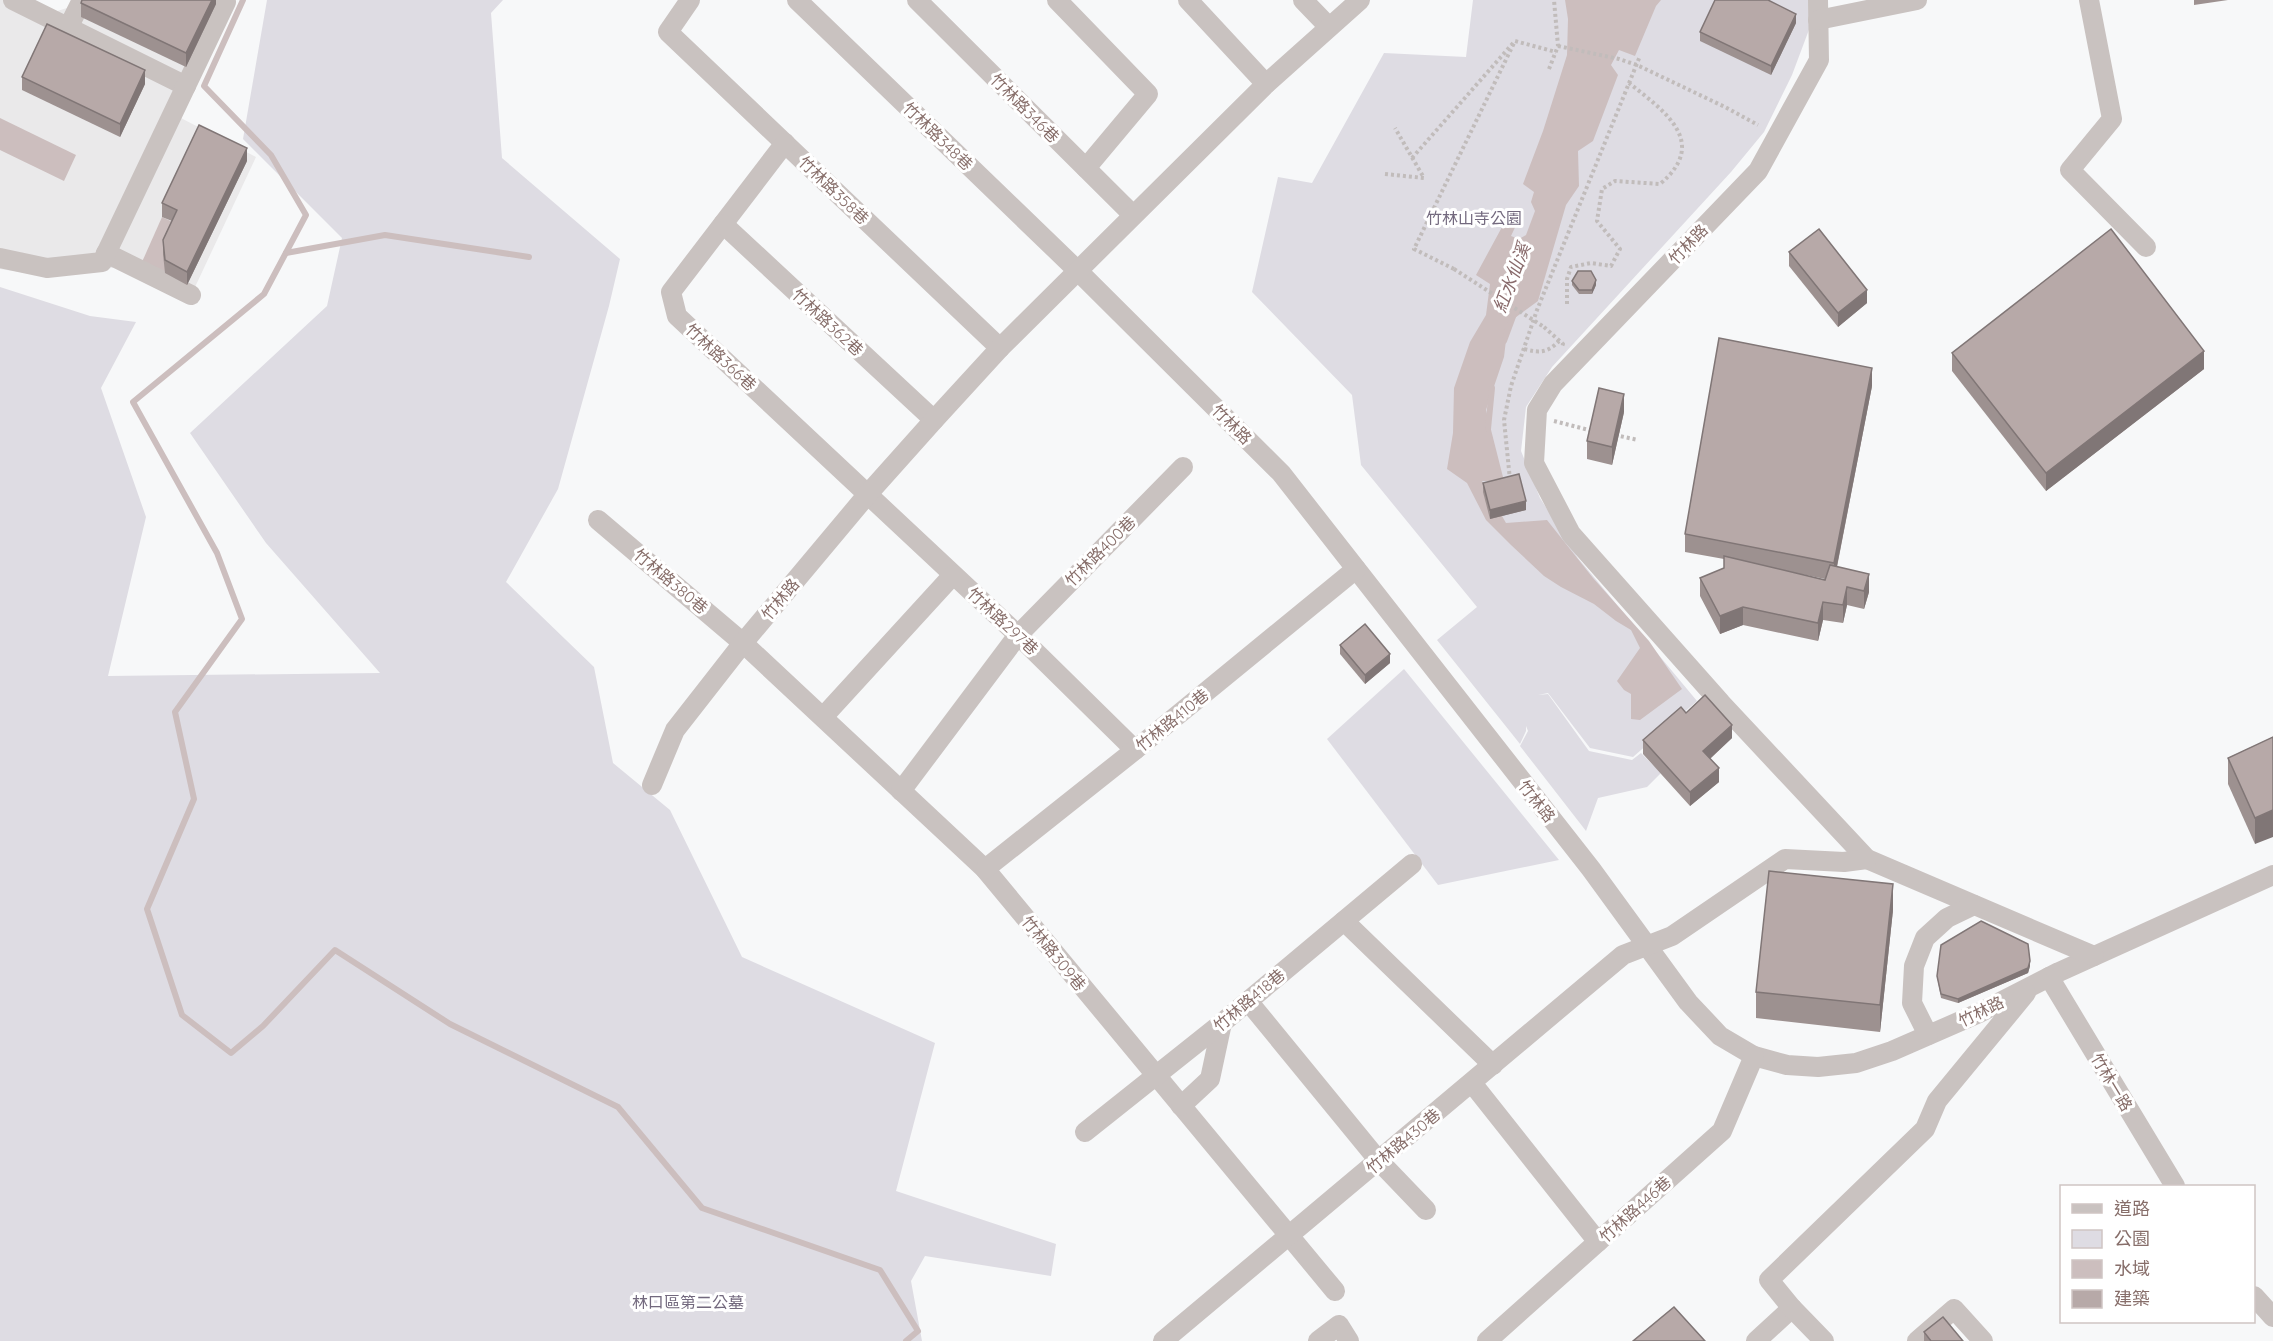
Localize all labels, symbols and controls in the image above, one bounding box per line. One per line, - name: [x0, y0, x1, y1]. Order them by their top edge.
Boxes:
- street label: 竹林路346巷: [986, 69, 1064, 147]
- street label: 竹林路348巷: [899, 98, 977, 174]
- street label: 竹林路358巷: [795, 152, 873, 228]
- park label: 竹林山寺公園: [1426, 208, 1522, 228]
- street label: 竹林路: [1664, 220, 1712, 268]
- water label: 紅水仙溪: [1488, 237, 1536, 316]
- street label: 竹林路362巷: [788, 284, 868, 360]
- street label: 竹林路366巷: [681, 319, 761, 395]
- street label: 竹林路: [1208, 400, 1256, 448]
- street label: 竹林路400巷: [1061, 512, 1139, 590]
- street label: 竹林路380巷: [630, 544, 712, 618]
- street label: 竹林路: [757, 574, 803, 624]
- street label: 竹林路297巷: [963, 583, 1043, 659]
- street label: 竹林路410巷: [1132, 685, 1212, 755]
- street label: 竹林路: [1514, 776, 1560, 826]
- street label: 竹林路309巷: [1018, 911, 1090, 995]
- street label: 竹林路418巷: [1209, 964, 1289, 1036]
- street label: 竹林路: [1955, 991, 2007, 1031]
- street label: 竹林一路: [2087, 1049, 2137, 1115]
- street label: 竹林路430巷: [1362, 1104, 1444, 1178]
- street label: 竹林路446巷: [1595, 1172, 1675, 1246]
- legend: [2060, 1185, 2255, 1323]
- text: 道路: [2114, 1197, 2150, 1220]
- text: 公園: [2114, 1227, 2150, 1250]
- text: 水域: [2114, 1257, 2150, 1280]
- text: 建築: [2114, 1287, 2150, 1310]
- park label: 林口區第二公墓: [632, 1292, 744, 1312]

